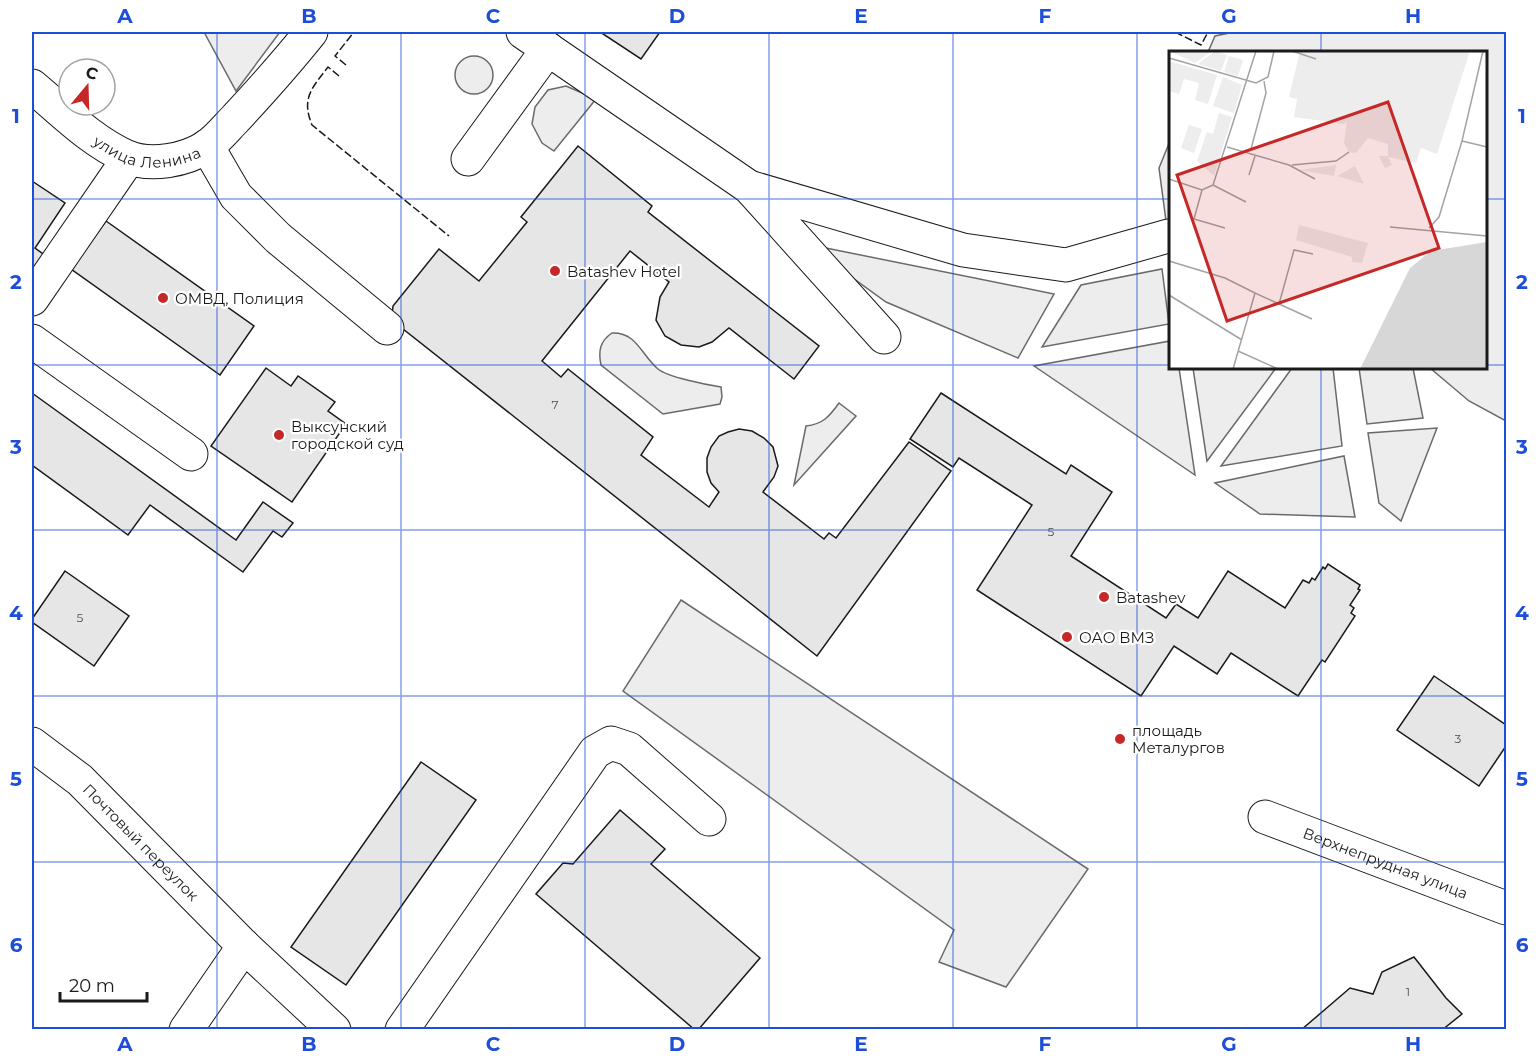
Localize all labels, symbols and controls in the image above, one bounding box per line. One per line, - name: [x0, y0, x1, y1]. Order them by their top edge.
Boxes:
- text: A: [116, 4, 133, 28]
- text: B: [301, 4, 317, 28]
- text: C: [486, 4, 501, 28]
- text: D: [669, 4, 685, 28]
- text: E: [854, 4, 868, 28]
- text: F: [1039, 4, 1052, 28]
- text: G: [1221, 4, 1237, 28]
- text: H: [1405, 4, 1421, 28]
- inset map: [1169, 51, 1487, 369]
- north arrow: [57, 57, 117, 117]
- text: С: [83, 62, 101, 84]
- text: 1: [12, 104, 20, 128]
- text: 1: [1518, 104, 1526, 128]
- street label: улица Ленина: [89, 130, 203, 171]
- place label: Batashev Hotel: [567, 262, 681, 281]
- marker: Batashev Hotel: [548, 264, 562, 278]
- text: 2: [10, 270, 22, 294]
- text: 2: [1516, 270, 1528, 294]
- place label: ОМВД, Полиция: [175, 289, 304, 308]
- marker: ОМВД, Полиция: [156, 291, 170, 305]
- house number: 7: [551, 397, 559, 412]
- place label: Выксунский городской суд: [291, 417, 404, 453]
- marker: Выксунский городской суд: [272, 428, 286, 442]
- text: 3: [9, 435, 22, 459]
- text: 3: [1515, 435, 1528, 459]
- house number: 5: [1048, 524, 1055, 539]
- place label: Batashev: [1116, 588, 1186, 607]
- marker: Batashev: [1097, 590, 1111, 604]
- text: 4: [9, 601, 23, 625]
- text: 4: [1515, 601, 1529, 625]
- house number: 5: [77, 610, 84, 625]
- place label: ОАО ВМЗ: [1079, 628, 1154, 647]
- marker: ОАО ВМЗ: [1060, 630, 1074, 644]
- place label: площадь Металургов: [1132, 721, 1225, 757]
- house number: 3: [1455, 731, 1462, 746]
- marker: площадь Металургов: [1113, 732, 1127, 746]
- text: 5: [10, 767, 22, 791]
- text: 5: [1516, 767, 1528, 791]
- street label: Почтовый переулок: [79, 779, 203, 905]
- street label: Верхнепрудная улица: [1301, 823, 1471, 902]
- text: 6: [10, 933, 23, 957]
- text: 6: [1516, 933, 1529, 957]
- scale bar: [60, 965, 147, 1003]
- text: 20 m: [69, 975, 115, 997]
- house number: 1: [1406, 984, 1410, 999]
- text: A: [116, 1032, 133, 1056]
- text: B: [301, 1032, 317, 1056]
- text: C: [486, 1032, 501, 1056]
- text: D: [669, 1032, 685, 1056]
- text: E: [854, 1032, 868, 1056]
- text: F: [1039, 1032, 1052, 1056]
- text: G: [1221, 1032, 1237, 1056]
- text: H: [1405, 1032, 1421, 1056]

